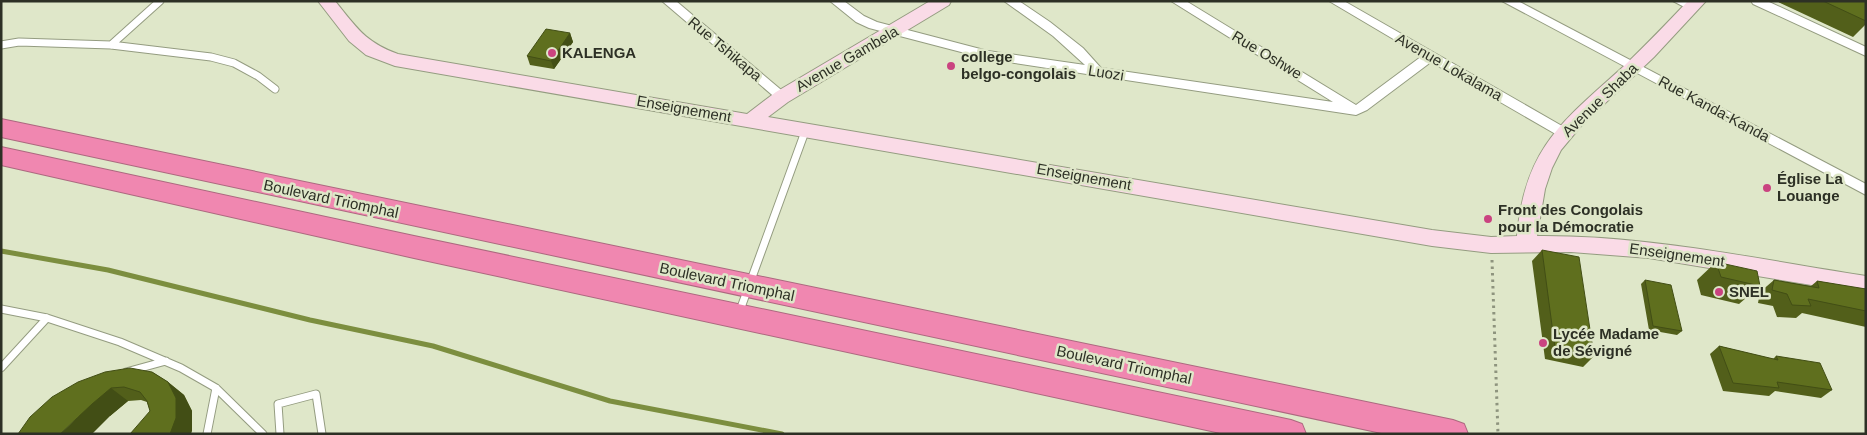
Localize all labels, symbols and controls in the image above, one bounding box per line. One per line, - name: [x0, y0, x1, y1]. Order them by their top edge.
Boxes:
- street label: Rue Tshikapa: [685, 13, 766, 85]
- street label: Avenue Gambela: [792, 22, 902, 95]
- street label: Rue Oshwe: [1229, 27, 1305, 82]
- street label: Avenue Lokalama: [1393, 29, 1506, 104]
- place label: KALENGA: [562, 44, 636, 61]
- marker: KALENGA: [546, 47, 558, 59]
- place label: college belgo-congolais: [961, 48, 1076, 82]
- street label: Avenue Shaba: [1558, 59, 1641, 140]
- marker: college belgo-congolais: [945, 60, 957, 72]
- street label: Luozi: [1087, 61, 1125, 84]
- street label: Rue Kanda-Kanda: [1656, 72, 1773, 145]
- street label: Enseignement: [635, 92, 734, 125]
- street label: Enseignement: [1035, 160, 1134, 193]
- place label: Église La Louange: [1777, 170, 1844, 204]
- street label: Boulevard Triomphal: [262, 176, 400, 221]
- marker: Église La Louange: [1761, 182, 1773, 194]
- place label: Front des Congolais pour la Démocratie: [1498, 201, 1643, 235]
- marker: Front des Congolais pour la Démocratie: [1482, 213, 1494, 225]
- street label: Enseignement: [1628, 239, 1727, 270]
- street label: Boulevard Triomphal: [658, 259, 796, 304]
- place label: SNEL: [1729, 283, 1769, 300]
- marker: SNEL: [1713, 286, 1725, 298]
- place label: Lycée Madame de Sévigné: [1553, 325, 1659, 359]
- marker: Lycée Madame de Sévigné: [1537, 337, 1549, 349]
- street label: Boulevard Triomphal: [1055, 342, 1193, 387]

